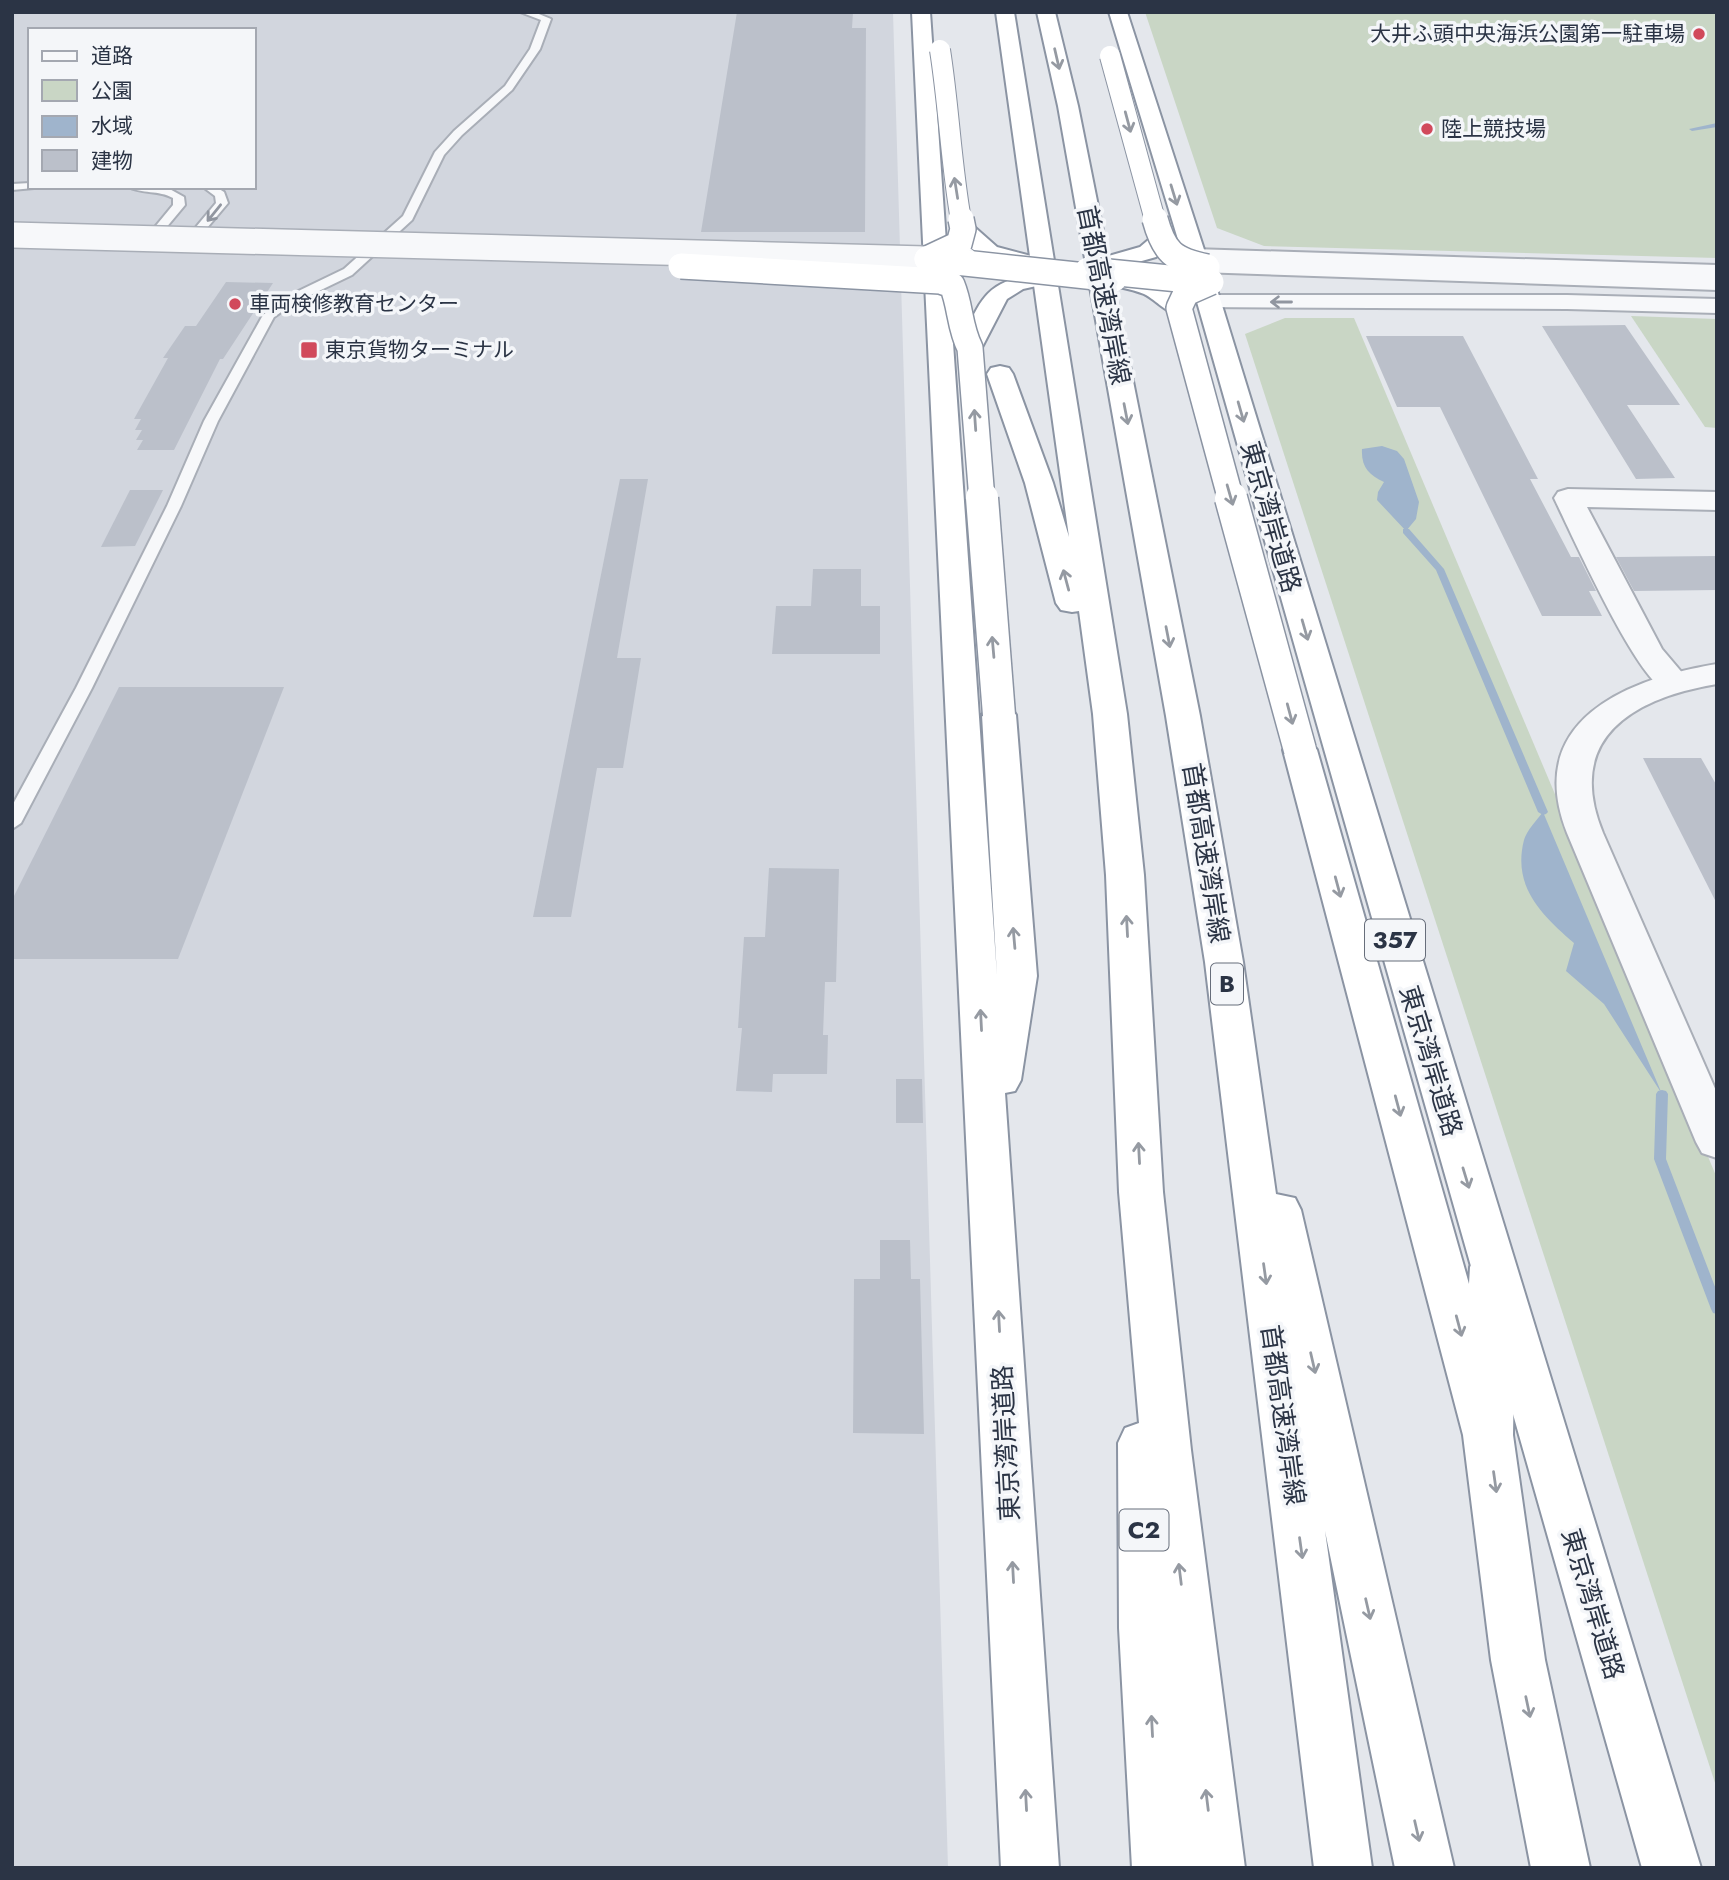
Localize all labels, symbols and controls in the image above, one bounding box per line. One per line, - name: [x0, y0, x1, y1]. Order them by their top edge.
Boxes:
- place label: 大井ふ頭中央海浜公園第一駐車場: [1370, 19, 1685, 49]
- marker: 大井ふ頭中央海浜公園第一駐車場: [1691, 26, 1707, 42]
- legend: [28, 28, 256, 189]
- text: 道路: [91, 41, 133, 71]
- one-way arrow: [1051, 47, 1064, 70]
- text: 公園: [91, 76, 133, 106]
- one-way arrow: [1123, 110, 1136, 132]
- text: 水域: [91, 111, 133, 141]
- place label: 陸上競技場: [1441, 114, 1546, 144]
- marker: 陸上競技場: [1419, 121, 1435, 137]
- text: 建物: [91, 146, 133, 176]
- one-way arrow: [949, 177, 962, 200]
- one-way arrow: [1169, 183, 1182, 205]
- street label: 首都高速湾岸線: [1068, 202, 1140, 388]
- one-way arrow: [206, 203, 222, 221]
- place label: 車両検修教育センター: [249, 289, 459, 319]
- one-way arrow: [1270, 295, 1293, 309]
- marker: 車両検修教育センター: [227, 296, 243, 312]
- place label: 東京貨物ターミナル: [325, 335, 514, 365]
- marker: 東京貨物ターミナル: [299, 340, 319, 360]
- one-way arrow: [1235, 401, 1248, 423]
- one-way arrow: [1120, 402, 1133, 425]
- one-way arrow: [968, 410, 981, 432]
- street label: 東京湾岸道路: [1231, 437, 1311, 597]
- one-way arrow: [1224, 483, 1237, 505]
- one-way arrow: [1059, 569, 1072, 592]
- one-way arrow: [1299, 619, 1312, 641]
- one-way arrow: [1162, 625, 1176, 648]
- one-way arrow: [986, 636, 999, 659]
- one-way arrow: [1284, 702, 1297, 725]
- street label: 首都高速湾岸線: [1173, 760, 1239, 946]
- one-way arrow: [1332, 875, 1345, 898]
- one-way arrow: [1121, 914, 1134, 937]
- road number: 357: [1365, 920, 1425, 960]
- one-way arrow: [1007, 927, 1020, 950]
- road number: B: [1211, 964, 1243, 1004]
- street label: 東京湾岸道路: [1390, 981, 1472, 1141]
- one-way arrow: [974, 1010, 987, 1032]
- one-way arrow: [1392, 1094, 1405, 1117]
- one-way arrow: [1132, 1142, 1145, 1164]
- one-way arrow: [1461, 1166, 1474, 1188]
- one-way arrow: [1258, 1262, 1271, 1285]
- one-way arrow: [992, 1310, 1005, 1333]
- one-way arrow: [1453, 1314, 1466, 1336]
- street label: 首都高速湾岸線: [1252, 1322, 1314, 1508]
- one-way arrow: [1307, 1351, 1320, 1374]
- street label: 東京湾岸道路: [983, 1364, 1029, 1522]
- one-way arrow: [1488, 1470, 1501, 1493]
- road number: C2: [1120, 1510, 1168, 1550]
- street label: 東京湾岸道路: [1552, 1524, 1634, 1684]
- one-way arrow: [1295, 1536, 1308, 1559]
- one-way arrow: [1007, 1561, 1020, 1584]
- one-way arrow: [1174, 1563, 1187, 1586]
- one-way arrow: [1361, 1597, 1375, 1620]
- one-way arrow: [1521, 1695, 1535, 1718]
- one-way arrow: [1145, 1715, 1158, 1738]
- one-way arrow: [1020, 1788, 1033, 1811]
- one-way arrow: [1200, 1789, 1213, 1812]
- one-way arrow: [1411, 1819, 1425, 1842]

